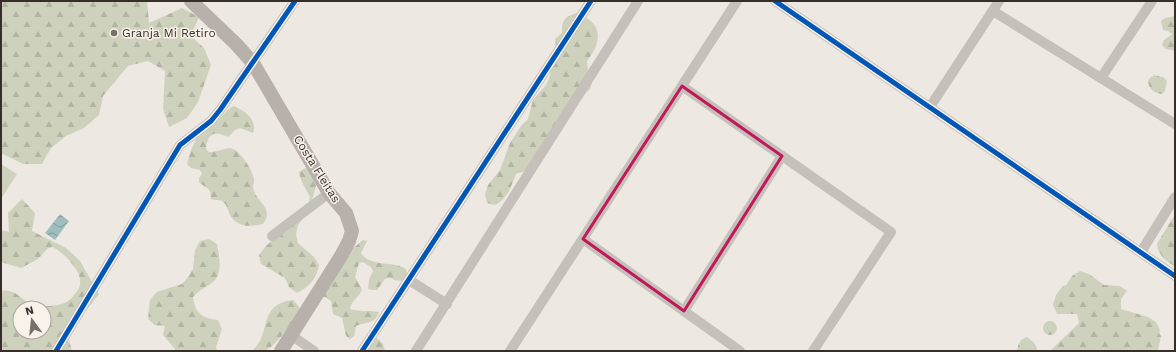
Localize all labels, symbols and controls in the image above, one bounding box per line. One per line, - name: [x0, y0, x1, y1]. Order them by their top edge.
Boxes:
- place label: Granja Mi Retiro: [122, 26, 216, 40]
- marker: Granja Mi Retiro: [109, 28, 119, 38]
- street label: Costa Fleitas: [291, 133, 343, 205]
- north arrow: [12, 300, 52, 340]
- text: N: [24, 303, 35, 318]

